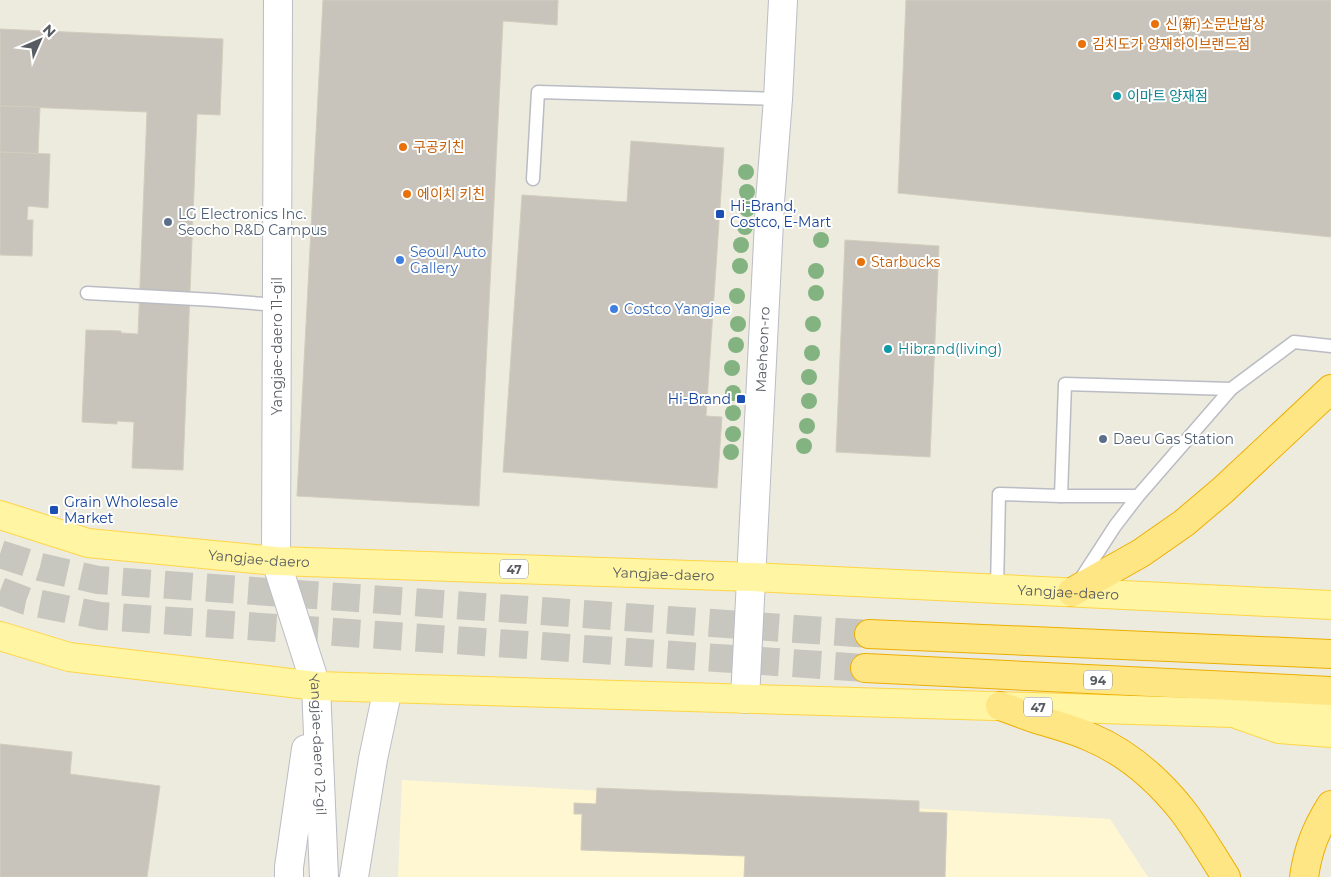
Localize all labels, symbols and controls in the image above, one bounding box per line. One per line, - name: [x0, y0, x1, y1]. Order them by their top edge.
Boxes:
- north arrow: [15, 15, 65, 65]
- place label: 신(新)소문난밥상: [1165, 15, 1266, 33]
- marker: 신(新)소문난밥상: [1149, 18, 1161, 30]
- text: N: [39, 20, 60, 41]
- place label: 김치도가 양재하이브랜드점: [1092, 35, 1250, 53]
- marker: 김치도가 양재하이브랜드점: [1076, 38, 1088, 50]
- place label: 이마트 양재점: [1127, 87, 1208, 105]
- marker: 이마트 양재점: [1111, 90, 1123, 102]
- place label: 구공키친: [413, 138, 465, 156]
- marker: 구공키친: [397, 141, 409, 153]
- place label: 에이치 키친: [417, 185, 485, 203]
- marker: 에이치 키친: [401, 188, 413, 200]
- place label: Hi-Brand, Costco, E-Mart: [730, 197, 831, 231]
- place label: LG Electronics Inc. Seocho R&D Campus: [178, 205, 327, 239]
- marker: Hi-Brand, Costco, E-Mart: [714, 208, 726, 220]
- marker: LG Electronics Inc. Seocho R&D Campus: [162, 216, 174, 228]
- place label: Seoul Auto Gallery: [410, 243, 486, 277]
- place label: Starbucks: [871, 253, 941, 271]
- marker: Seoul Auto Gallery: [394, 254, 406, 266]
- marker: Starbucks: [855, 256, 867, 268]
- street label: Yangjae-daero 11-gil: [268, 277, 286, 415]
- place label: Costco Yangjae: [624, 300, 731, 318]
- marker: Costco Yangjae: [608, 303, 620, 315]
- street label: Maeheon-ro: [751, 306, 774, 393]
- place label: Hibrand(living): [898, 340, 1002, 358]
- marker: Hibrand(living): [882, 343, 894, 355]
- place label: Hi-Brand: [668, 390, 731, 408]
- marker: Hi-Brand: [735, 393, 747, 405]
- place label: Daeu Gas Station: [1113, 430, 1234, 448]
- marker: Daeu Gas Station: [1097, 433, 1109, 445]
- place label: Grain Wholesale Market: [64, 493, 178, 527]
- marker: Grain Wholesale Market: [48, 504, 60, 516]
- street label: Yangjae-daero: [207, 546, 310, 571]
- road number: 47: [500, 560, 528, 578]
- street label: Yangjae-daero: [612, 563, 715, 585]
- street label: Yangjae-daero: [1017, 581, 1120, 604]
- road number: 94: [1084, 670, 1112, 690]
- street label: Yangjae-daero 12-gil: [304, 672, 330, 816]
- road number: 47: [1024, 698, 1052, 716]

